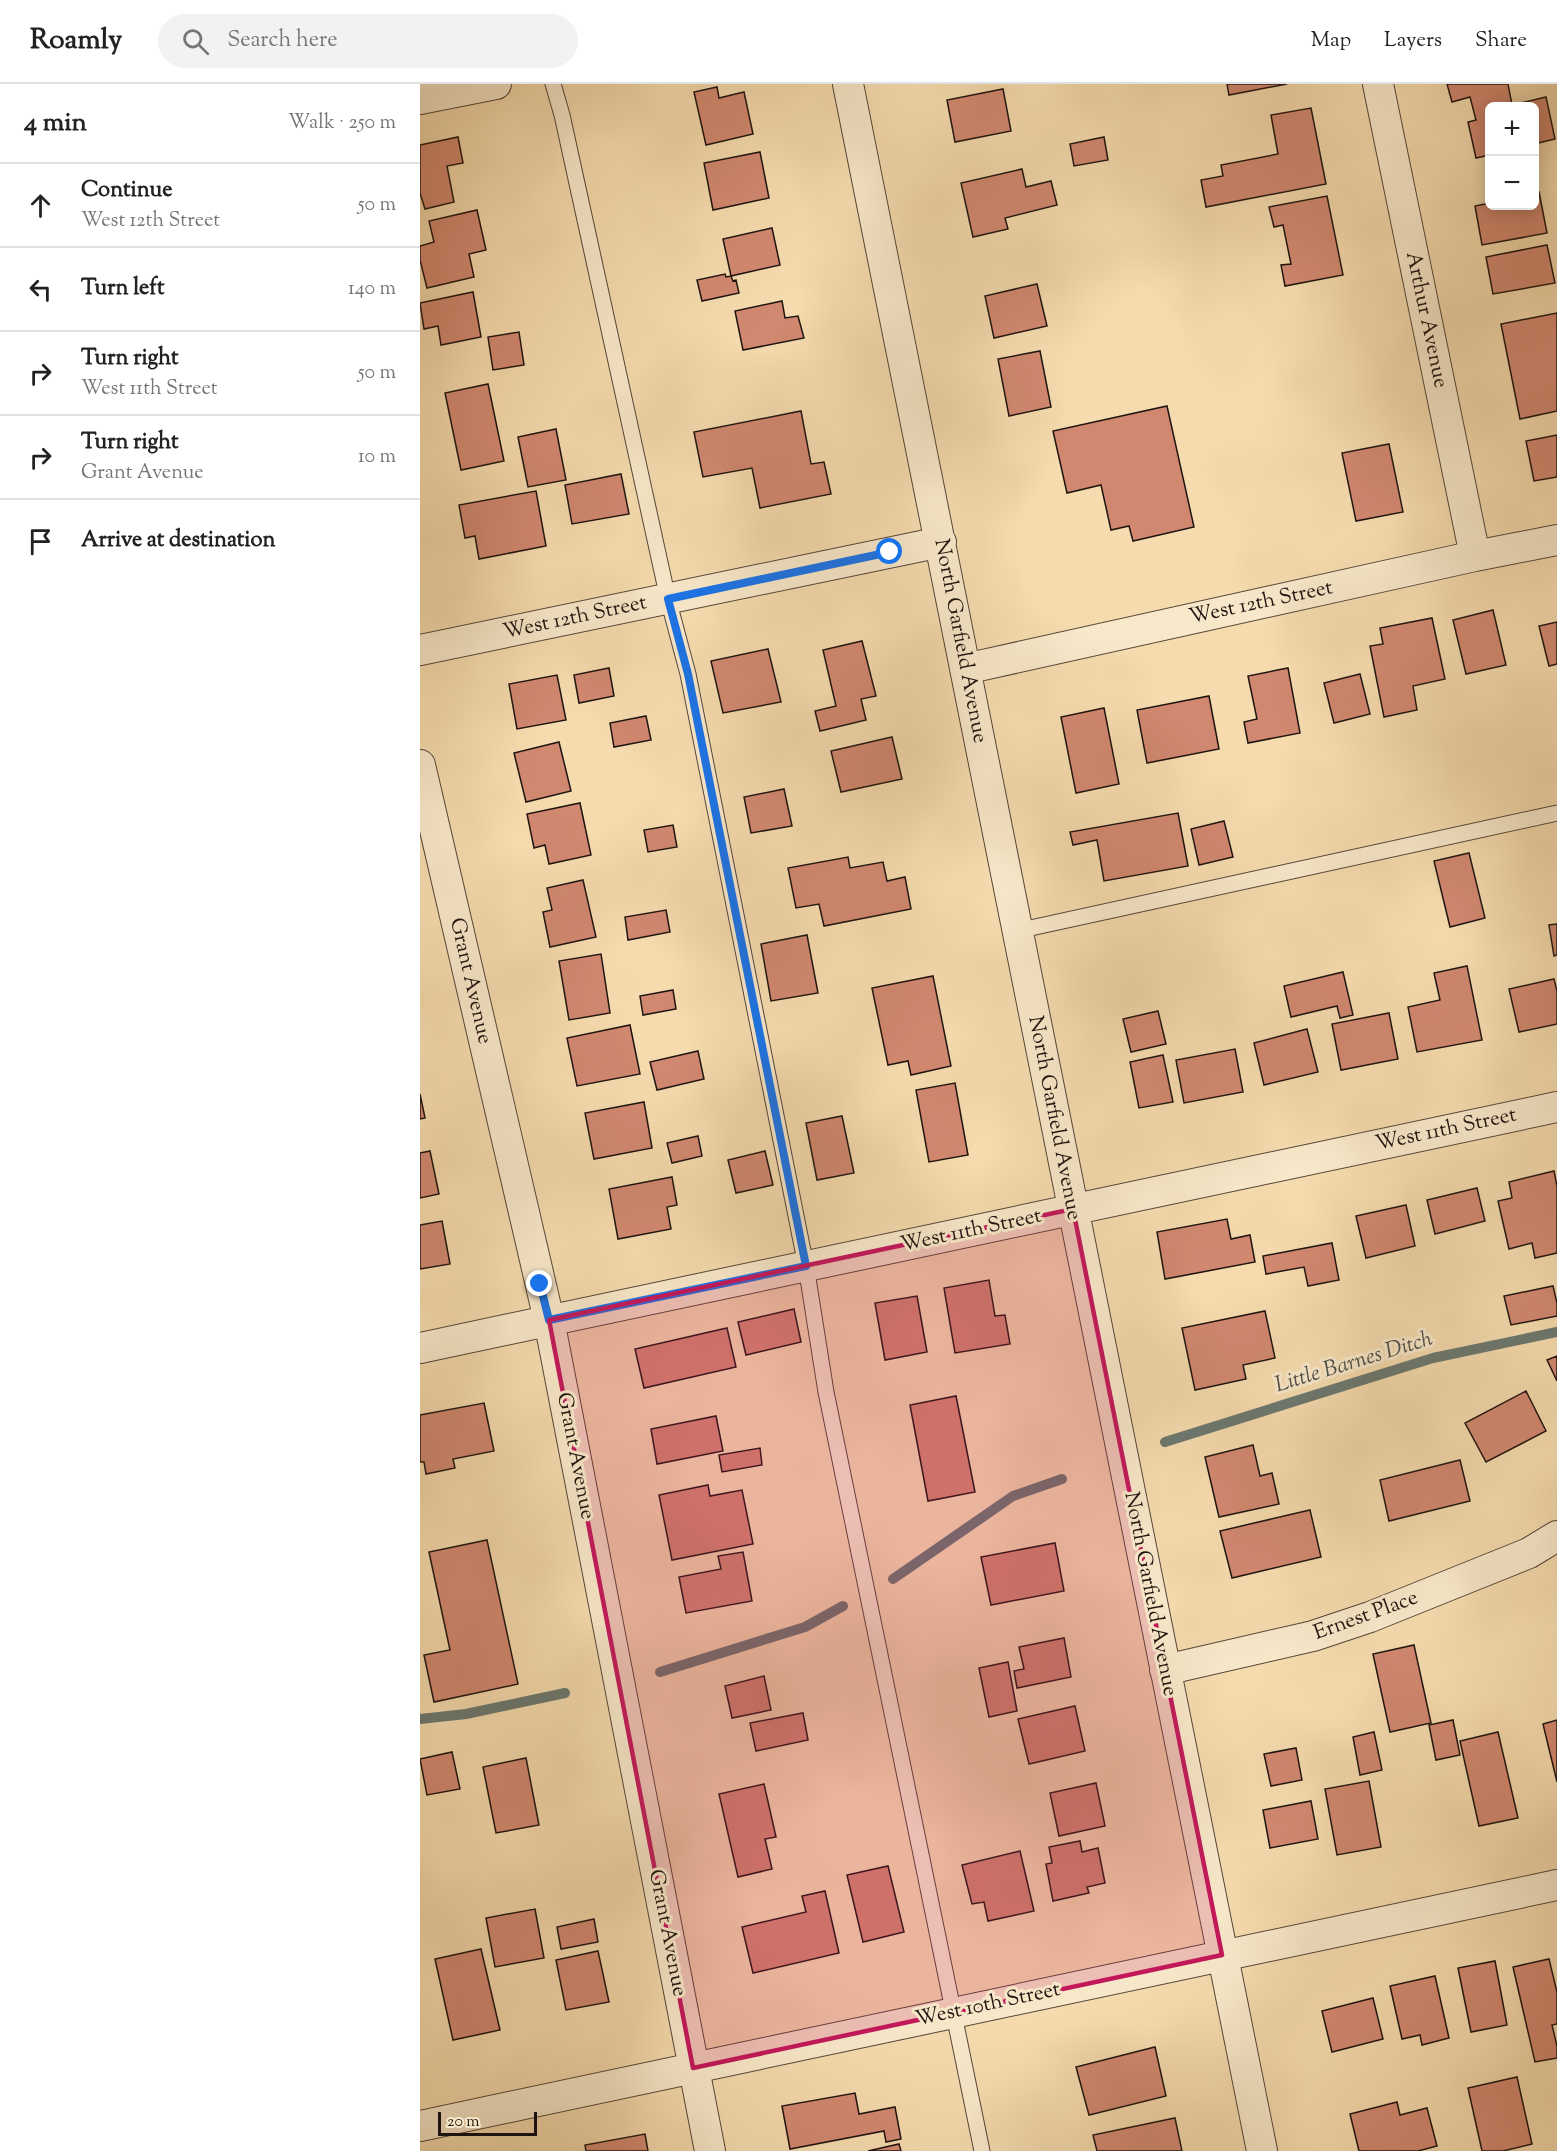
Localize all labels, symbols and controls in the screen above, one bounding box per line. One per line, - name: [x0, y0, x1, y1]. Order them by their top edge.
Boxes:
- search box: [158, 14, 578, 68]
- text: Roamly: [30, 21, 122, 61]
- icon: search: [179, 25, 212, 58]
- text: Search here: [227, 25, 338, 57]
- text: Map: [1311, 26, 1351, 56]
- text: Layers: [1384, 26, 1442, 56]
- text: Share: [1475, 26, 1527, 56]
- map controls: [1485, 102, 1539, 210]
- button: +: [1485, 102, 1539, 156]
- text: 4 min: [24, 105, 87, 142]
- text: Walk · 250 m: [288, 109, 396, 138]
- button: −: [1485, 156, 1539, 210]
- text: Continue: [81, 175, 172, 207]
- icon: ahead: [24, 189, 57, 222]
- text: 50 m: [358, 191, 396, 220]
- text: West 12th Street: [81, 207, 220, 236]
- street label: Arthur Avenue: [1397, 249, 1455, 391]
- icon: left: [24, 273, 57, 306]
- text: Turn left: [81, 273, 164, 305]
- text: 140 m: [348, 275, 396, 304]
- text: Turn right: [81, 343, 178, 375]
- icon: right: [24, 357, 57, 390]
- text: 50 m: [358, 359, 396, 388]
- text: West 11th Street: [81, 375, 218, 404]
- text: Turn right: [81, 427, 178, 459]
- icon: right: [24, 441, 57, 474]
- text: 10 m: [358, 443, 396, 472]
- text: Grant Avenue: [81, 459, 204, 488]
- icon: arrive: [24, 525, 57, 558]
- text: Arrive at destination: [81, 525, 276, 557]
- street label: North Garfield Avenue: [925, 536, 995, 746]
- route start: [876, 538, 902, 564]
- street label: West 12th Street: [1186, 573, 1336, 633]
- street label: West 12th Street: [500, 588, 650, 648]
- street label: Grant Avenue: [441, 915, 499, 1047]
- street label: North Garfield Avenue: [1019, 1013, 1089, 1223]
- street label: West 11th Street: [1373, 1100, 1519, 1160]
- street label: West 11th Street: [898, 1201, 1044, 1261]
- route end: [526, 1270, 552, 1296]
- water label: Little Barnes Ditch: [1271, 1324, 1437, 1402]
- street label: Grant Avenue: [548, 1390, 602, 1522]
- street label: North Garfield Avenue: [1115, 1489, 1185, 1699]
- street label: Ernest Place: [1310, 1583, 1422, 1649]
- street label: Grant Avenue: [640, 1867, 694, 1999]
- street label: West 10th Street: [913, 1975, 1063, 2035]
- scale bar: [438, 2109, 537, 2136]
- text: 20 m: [447, 2111, 480, 2134]

